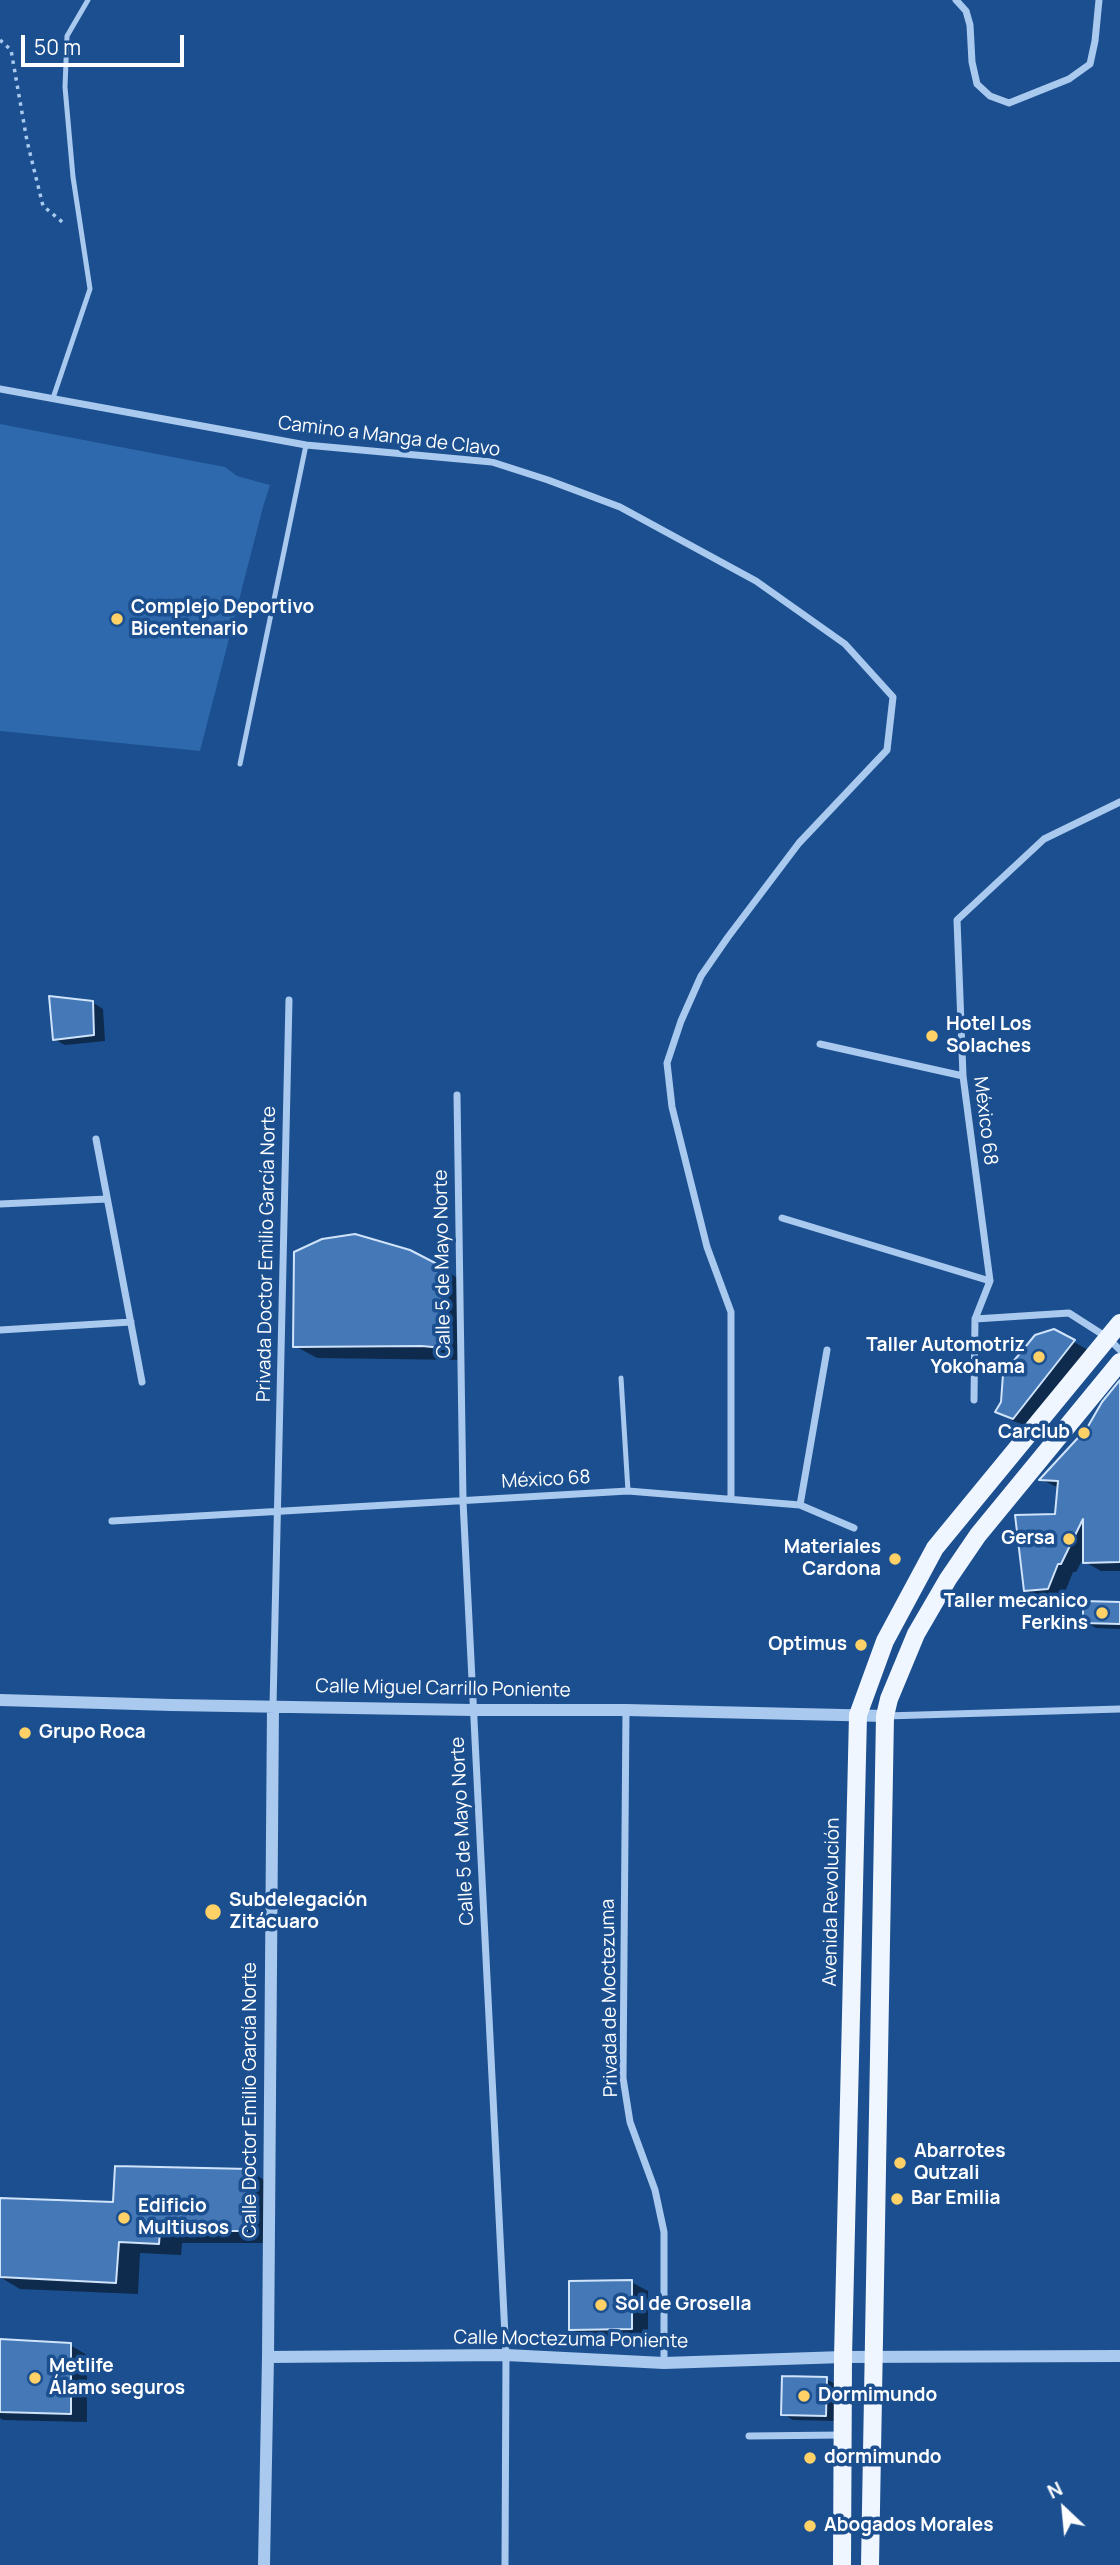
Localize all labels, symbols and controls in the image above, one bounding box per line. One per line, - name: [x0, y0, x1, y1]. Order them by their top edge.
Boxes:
- scale bar: [24, 21, 187, 65]
- text: 50 m: [34, 33, 81, 61]
- street label: Camino a Manga de Clavo: [277, 412, 501, 462]
- place label: Complejo Deportivo Bicentenario: [131, 597, 314, 641]
- marker: Complejo Deportivo Bicentenario: [109, 611, 125, 627]
- place label: Hotel Los Solaches: [946, 1014, 1032, 1058]
- marker: Hotel Los Solaches: [924, 1028, 940, 1044]
- street label: México 68: [968, 1075, 1002, 1167]
- street label: Privada Doctor Emilio García Norte: [253, 1106, 281, 1402]
- street label: Calle 5 de Mayo Norte: [430, 1169, 456, 1359]
- place label: Taller Automotriz Yokohama: [866, 1335, 1025, 1379]
- marker: Taller Automotriz Yokohama: [1031, 1349, 1047, 1365]
- place label: Carclub: [998, 1422, 1070, 1444]
- marker: Carclub: [1076, 1425, 1092, 1441]
- street label: México 68: [501, 1466, 591, 1494]
- place label: Gersa: [1001, 1528, 1055, 1550]
- marker: Gersa: [1061, 1531, 1077, 1547]
- place label: Materiales Cardona: [784, 1537, 881, 1581]
- marker: Materiales Cardona: [887, 1551, 903, 1567]
- place label: Taller mecanico Ferkins: [944, 1591, 1088, 1635]
- marker: Taller mecanico Ferkins: [1094, 1605, 1110, 1621]
- place label: Optimus: [768, 1634, 847, 1656]
- marker: Optimus: [853, 1637, 869, 1653]
- street label: Calle Miguel Carrillo Poniente: [315, 1675, 571, 1703]
- place label: Grupo Roca: [39, 1722, 146, 1744]
- marker: Grupo Roca: [17, 1725, 33, 1741]
- street label: Calle 5 de Mayo Norte: [447, 1736, 479, 1926]
- street label: Avenida Revolución: [819, 1817, 845, 1987]
- place label: Subdelegación Zitácuaro: [229, 1890, 367, 1934]
- street label: Privada de Moctezuma: [597, 1899, 623, 2097]
- marker: Subdelegación Zitácuaro: [203, 1902, 223, 1922]
- street label: Calle Doctor Emilio García Norte: [240, 1962, 262, 2238]
- place label: Abarrotes Qutzali: [914, 2141, 1006, 2185]
- marker: Abarrotes Qutzali: [892, 2155, 908, 2171]
- place label: Bar Emilia: [911, 2188, 1000, 2210]
- marker: Bar Emilia: [889, 2191, 905, 2207]
- place label: Edificio Multiusos: [138, 2196, 229, 2240]
- marker: Edificio Multiusos: [116, 2210, 132, 2226]
- place label: Sol de Grosella: [615, 2294, 751, 2316]
- marker: Sol de Grosella: [593, 2297, 609, 2313]
- street label: Calle Moctezuma Poniente: [454, 2327, 688, 2353]
- place label: Metlife Álamo seguros: [49, 2356, 185, 2400]
- marker: Metlife Álamo seguros: [27, 2370, 43, 2386]
- place label: Dormimundo: [818, 2385, 937, 2407]
- marker: Dormimundo: [796, 2388, 812, 2404]
- place label: dormimundo: [824, 2447, 942, 2469]
- marker: dormimundo: [802, 2450, 818, 2466]
- north arrow: [1029, 2474, 1099, 2544]
- text: N: [1043, 2475, 1067, 2505]
- place label: Abogados Morales: [824, 2515, 993, 2537]
- marker: Abogados Morales: [802, 2518, 818, 2534]

